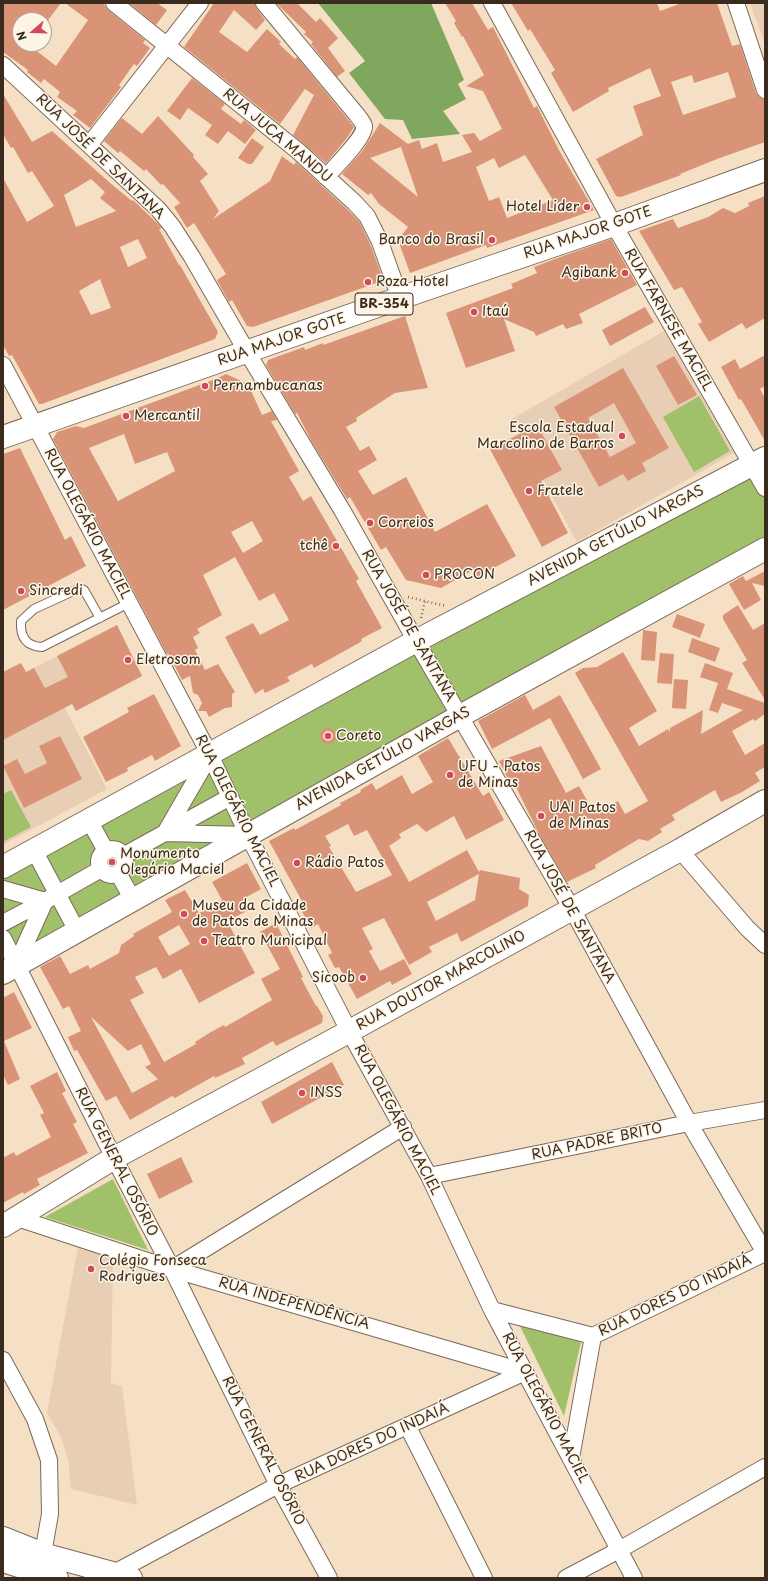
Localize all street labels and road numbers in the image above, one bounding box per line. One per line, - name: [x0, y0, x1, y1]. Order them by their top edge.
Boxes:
- street label: RUA JUCA MANDU: [219, 86, 335, 186]
- street label: RUA JOSÉ DE SANTANA: [32, 91, 168, 223]
- street label: RUA MAJOR GOTE: [522, 203, 654, 263]
- street label: RUA FARNESE MACIEL: [620, 246, 716, 394]
- road number: BR-354: [355, 293, 413, 315]
- street label: RUA MAJOR GOTE: [216, 310, 348, 370]
- street label: RUA OLEGÁRIO MACIEL: [40, 446, 134, 602]
- street label: AVENIDA GETÚLIO VARGAS: [525, 482, 707, 590]
- street label: RUA JOSÉ DE SANTANA: [358, 547, 458, 705]
- street label: AVENIDA GETÚLIO VARGAS: [292, 704, 474, 814]
- street label: RUA OLEGÁRIO MACIEL: [191, 732, 283, 890]
- street label: RUA JOSÉ DE SANTANA: [520, 827, 618, 987]
- street label: RUA DOUTOR MARCOLINO: [353, 927, 529, 1035]
- street label: RUA OLEGÁRIO MACIEL: [350, 1042, 444, 1198]
- street label: RUA GENERAL OSÓRIO: [71, 1085, 161, 1239]
- street label: RUA PADRE BRITO: [530, 1120, 664, 1164]
- street label: RUA DORES DO INDAIÁ: [596, 1252, 754, 1340]
- street label: RUA INDEPENDÊNCIA: [216, 1274, 372, 1334]
- street label: RUA OLEGÁRIO MACIEL: [498, 1330, 592, 1486]
- street label: RUA GENERAL OSÓRIO: [218, 1374, 308, 1528]
- street label: RUA DORES DO INDAIÁ: [292, 1400, 452, 1486]

